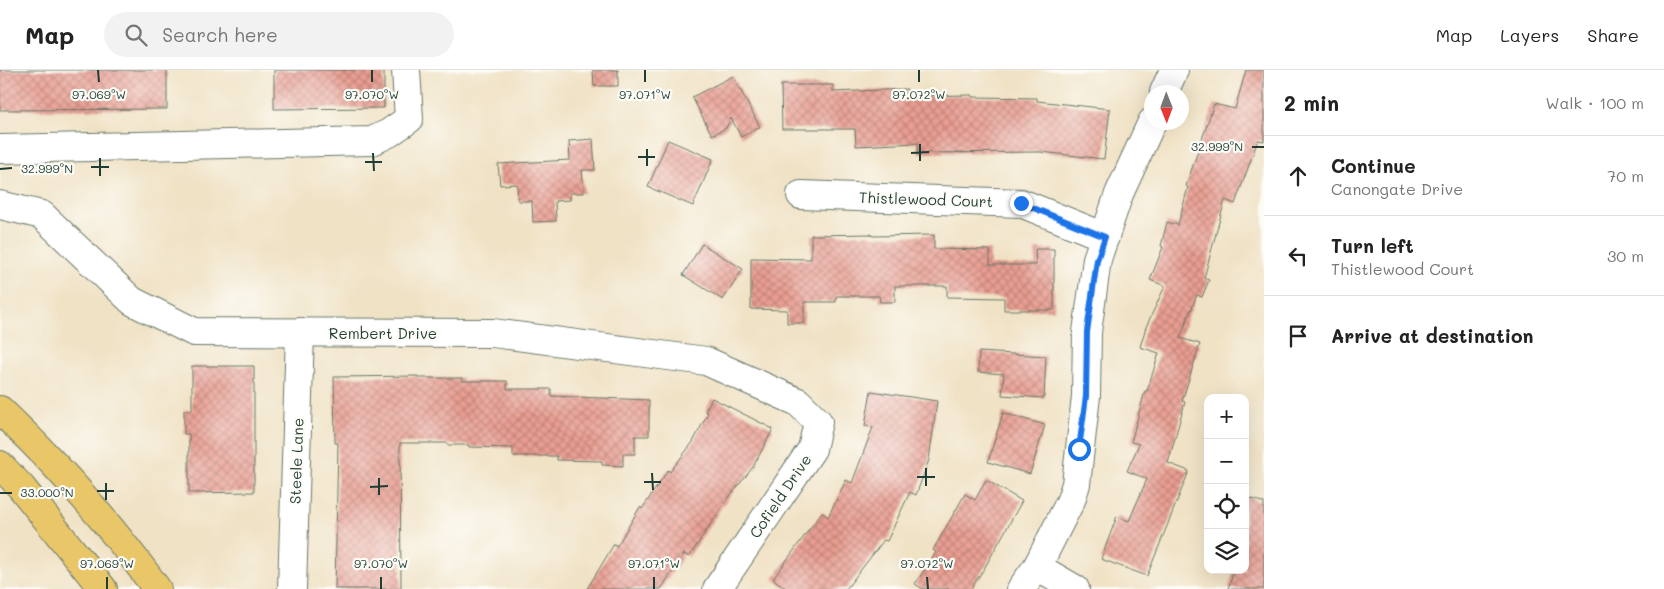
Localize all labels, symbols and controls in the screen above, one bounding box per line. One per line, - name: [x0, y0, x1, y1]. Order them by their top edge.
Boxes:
- search box: [104, 12, 454, 57]
- text: Map: [25, 19, 74, 50]
- icon: search: [122, 21, 150, 49]
- text: Search here: [162, 22, 278, 47]
- text: Map: [1436, 23, 1472, 47]
- text: Layers: [1500, 23, 1559, 47]
- text: Share: [1587, 23, 1639, 47]
- north arrow: [1144, 85, 1189, 130]
- text: 97.069°W: [72, 86, 126, 102]
- text: 97.070°W: [345, 86, 399, 102]
- text: 97.071°W: [619, 86, 671, 102]
- text: 97.072°W: [892, 86, 946, 102]
- text: 2 min: [1284, 89, 1339, 116]
- text: Walk · 100 m: [1545, 92, 1644, 113]
- text: 32.999°N: [1191, 138, 1243, 154]
- text: Continue: [1331, 153, 1416, 178]
- text: 32.999°N: [21, 160, 73, 176]
- icon: ahead: [1284, 162, 1312, 190]
- text: 70 m: [1607, 165, 1644, 186]
- text: Canongate Drive: [1331, 178, 1463, 199]
- street label: Thistlewood Court: [859, 187, 993, 211]
- route end: [1010, 192, 1033, 215]
- text: Turn left: [1331, 233, 1414, 258]
- icon: left: [1284, 242, 1312, 270]
- text: 30 m: [1607, 245, 1644, 266]
- text: Thistlewood Court: [1331, 258, 1474, 279]
- icon: arrive: [1284, 322, 1312, 350]
- street label: Rembert Drive: [329, 323, 437, 343]
- text: Arrive at destination: [1331, 323, 1534, 348]
- map controls: [1204, 394, 1249, 574]
- button: +: [1204, 394, 1249, 439]
- street label: Steele Lane: [285, 418, 307, 504]
- route start: [1068, 438, 1091, 461]
- button: −: [1204, 439, 1249, 484]
- street label: Cofield Drive: [745, 450, 815, 542]
- text: 33.000°N: [20, 484, 74, 500]
- button: locate: [1204, 484, 1249, 529]
- button: layers: [1204, 529, 1249, 574]
- text: 97.069°W: [80, 555, 134, 571]
- text: 97.070°W: [354, 555, 408, 571]
- text: 97.071°W: [628, 555, 680, 571]
- text: 97.072°W: [900, 555, 954, 571]

